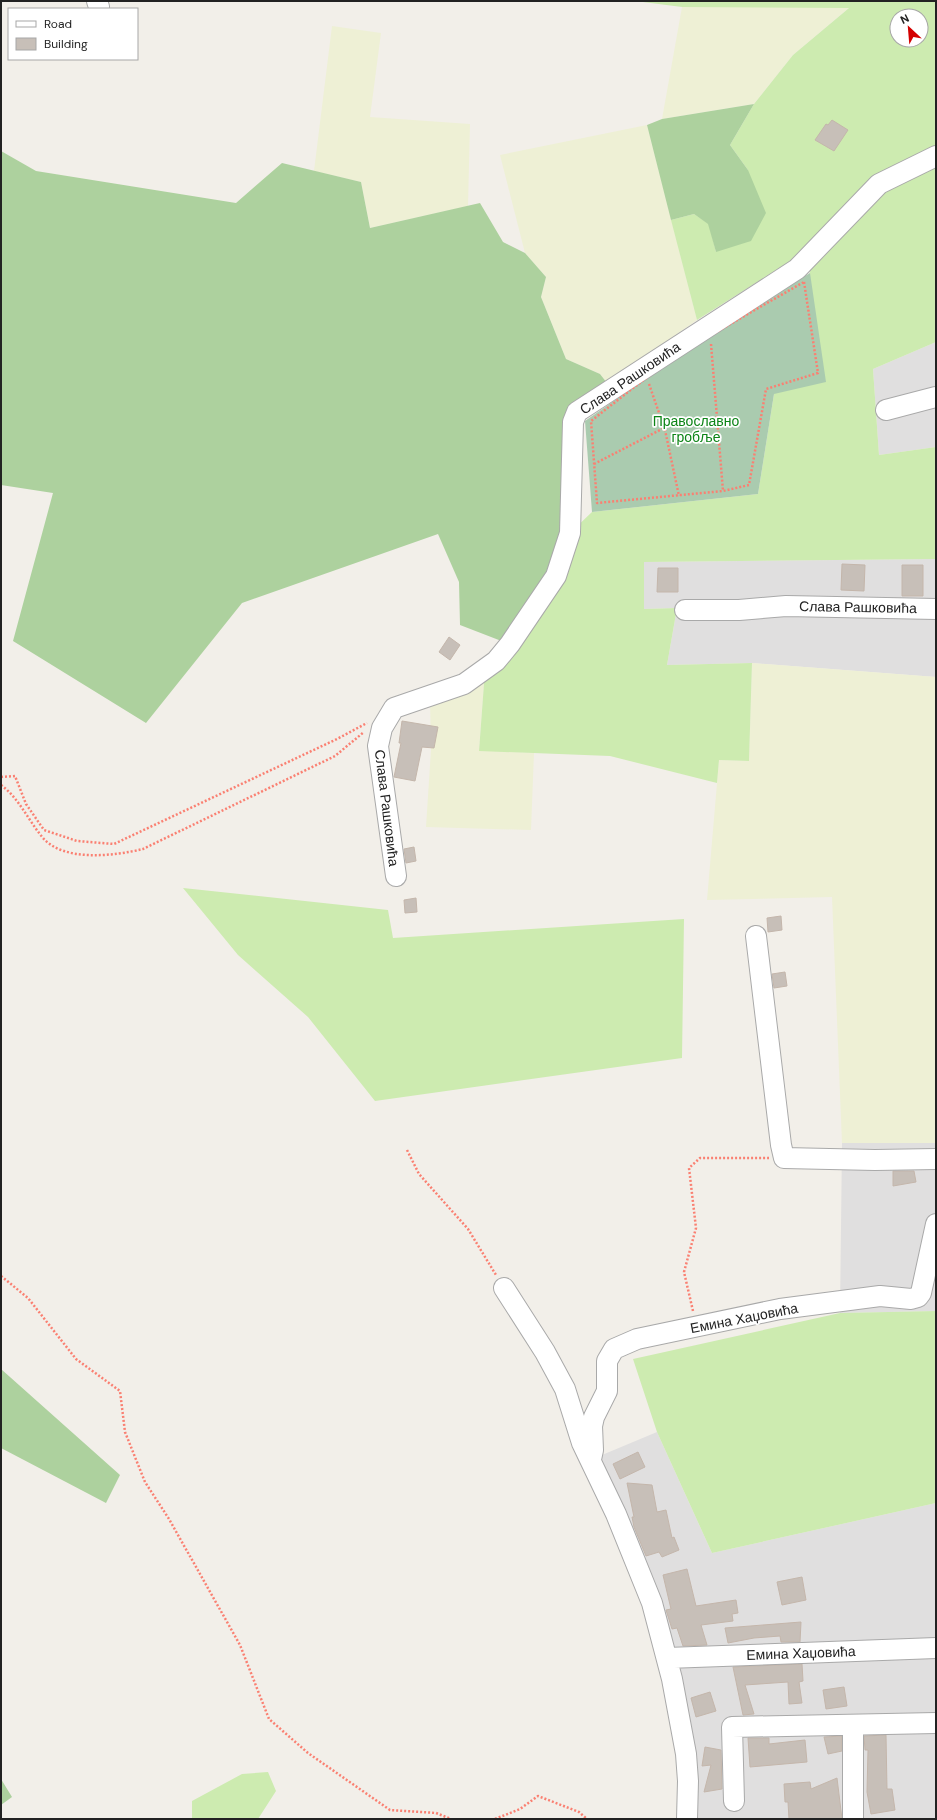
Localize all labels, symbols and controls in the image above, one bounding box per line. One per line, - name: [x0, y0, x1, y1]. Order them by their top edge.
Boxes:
- legend: [8, 8, 138, 60]
- north arrow: [889, 8, 929, 48]
- text: N: [898, 11, 911, 27]
- text: Road: [44, 16, 72, 32]
- text: Building: [44, 36, 88, 52]
- street label: Слава Рашковића: [576, 338, 684, 418]
- park label: Православно гробље: [653, 412, 740, 446]
- street label: Слава Рашковића: [799, 597, 917, 617]
- street label: Слава Рашковића: [371, 749, 403, 868]
- street label: Емина Хаџовића: [689, 1299, 800, 1337]
- street label: Емина Хаџовића: [746, 1642, 856, 1664]

